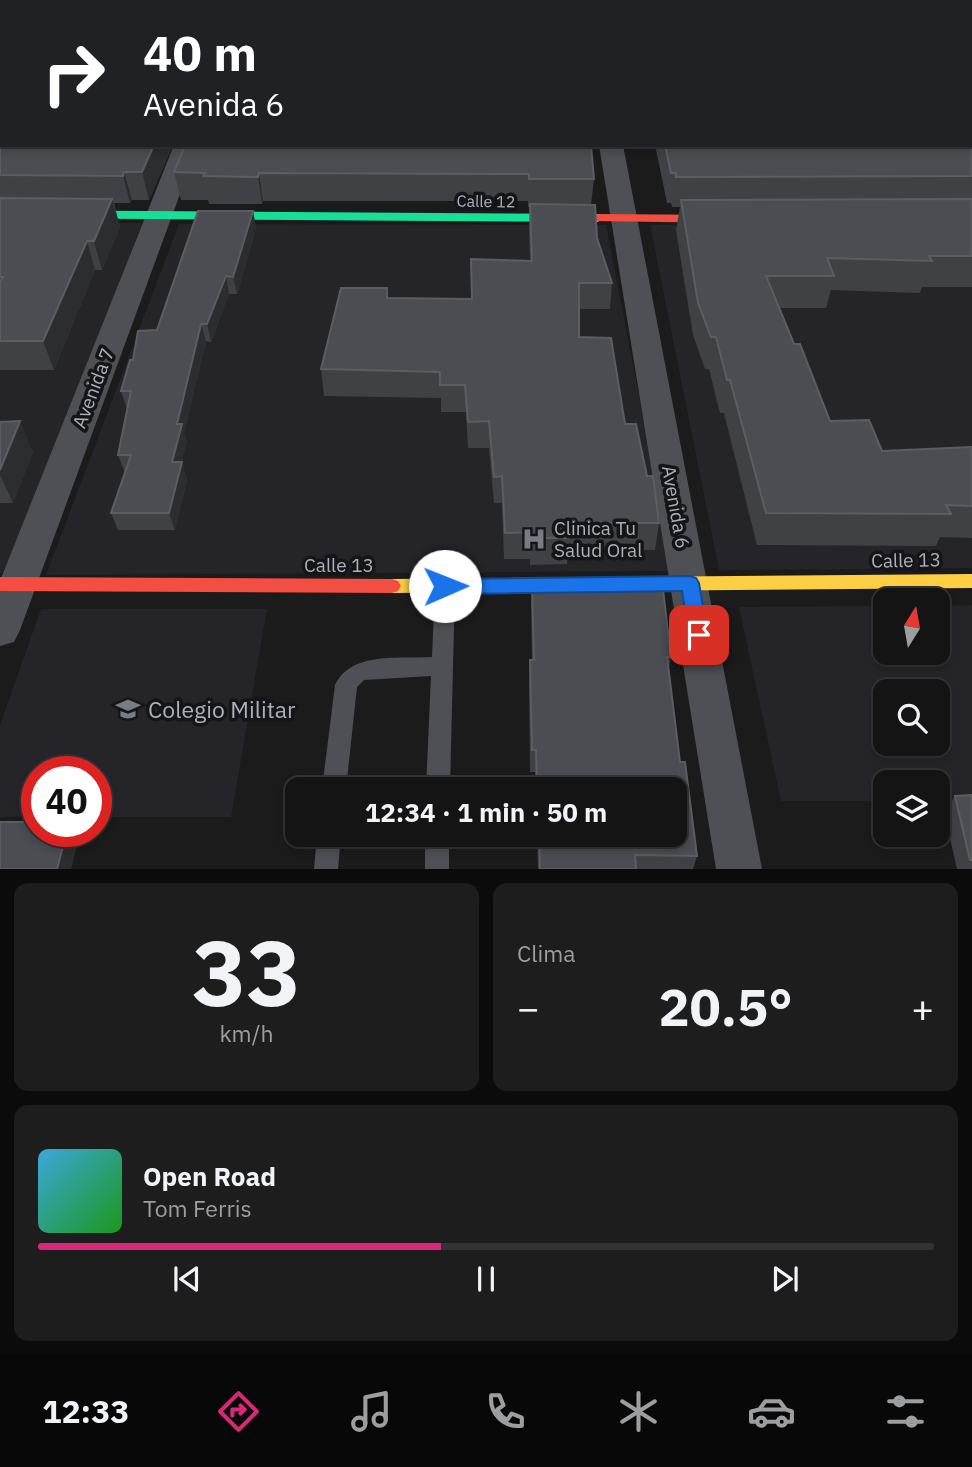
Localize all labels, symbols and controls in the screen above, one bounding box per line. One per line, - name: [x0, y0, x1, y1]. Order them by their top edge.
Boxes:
- text: 40 m: [143, 21, 257, 84]
- icon: right: [28, 28, 119, 119]
- text: Avenida 6: [143, 83, 285, 125]
- street label: Calle 12: [456, 190, 516, 212]
- street label: Avenida 7: [67, 344, 119, 432]
- street label: Avenida 6: [657, 464, 695, 550]
- place label: Clinica Tu Salud Oral: [554, 516, 642, 562]
- hospital icon: Clinica Tu Salud Oral: [520, 525, 548, 553]
- street label: Calle 13: [871, 547, 941, 573]
- position arrow: [408, 549, 482, 623]
- street label: Calle 13: [304, 553, 374, 577]
- north arrow: [873, 588, 950, 665]
- map controls: [873, 588, 950, 847]
- pin: [669, 605, 729, 665]
- icon: arrive: [680, 616, 718, 654]
- button: search: [873, 679, 950, 756]
- place label: Colegio Militar: [148, 694, 296, 724]
- school or university icon: Colegio Militar: [114, 695, 142, 723]
- speed limit sign: 40: [21, 756, 112, 847]
- button: layers: [873, 770, 950, 847]
- text: 12:34 · 1 min · 50 m: [365, 795, 607, 829]
- text: 33: [192, 913, 301, 1031]
- text: Clima: [517, 938, 576, 968]
- text: 20.5°: [658, 973, 793, 1040]
- text: −: [517, 983, 540, 1032]
- text: +: [911, 983, 934, 1032]
- text: km/h: [219, 1018, 274, 1048]
- text: Open Road: [143, 1159, 276, 1193]
- text: Tom Ferris: [143, 1193, 252, 1223]
- icon: previous: [168, 1260, 206, 1298]
- icon: pause: [467, 1260, 505, 1298]
- icon: next: [766, 1260, 804, 1298]
- icon: directions: [214, 1387, 263, 1436]
- icon: music: [347, 1387, 396, 1436]
- icon: phone: [481, 1387, 530, 1436]
- icon: climate: [614, 1387, 663, 1436]
- icon: car: [747, 1387, 796, 1436]
- icon: filters: [881, 1387, 930, 1436]
- text: 12:33: [42, 1390, 130, 1432]

